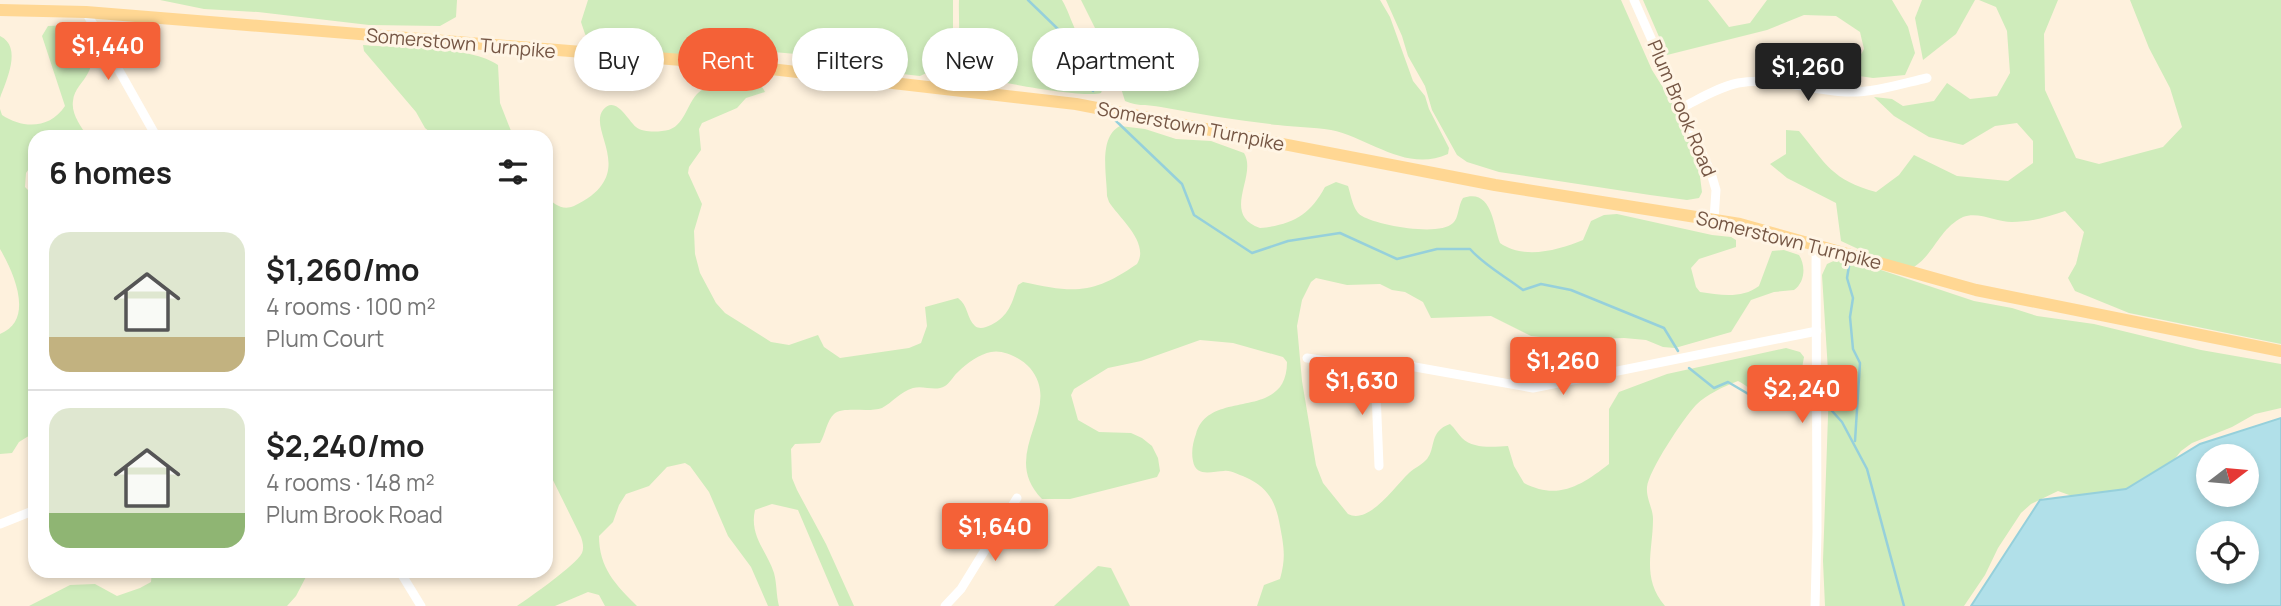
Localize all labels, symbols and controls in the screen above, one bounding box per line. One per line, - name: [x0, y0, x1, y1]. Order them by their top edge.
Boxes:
- pin: $1,440: [51, 22, 165, 82]
- street label: Somerstown Turnpike: [365, 22, 557, 64]
- chip: Buy: [574, 28, 664, 91]
- chip: Rent: [678, 28, 778, 91]
- chip: Filters: [792, 28, 908, 91]
- chip: New: [922, 28, 1018, 91]
- chip: Apartment: [1032, 28, 1199, 91]
- text: $1,440: [71, 29, 145, 61]
- street label: Plum Brook Road: [1641, 36, 1723, 180]
- pin: $1,260: [1751, 43, 1865, 103]
- text: $1,260: [1771, 50, 1845, 82]
- street label: Somerstown Turnpike: [1095, 95, 1287, 157]
- text: 6 homes: [49, 152, 172, 193]
- icon: filters: [494, 153, 532, 191]
- street label: Somerstown Turnpike: [1694, 204, 1884, 276]
- text: $1,260/mo: [266, 249, 420, 290]
- icon: home: [105, 260, 189, 344]
- text: 4 rooms · 100 m²: [266, 290, 436, 322]
- text: Plum Court: [266, 322, 384, 354]
- pin: $1,260: [1506, 338, 1620, 397]
- text: $1,260: [1526, 344, 1600, 376]
- pin: $1,630: [1305, 358, 1419, 417]
- text: $1,630: [1325, 364, 1399, 396]
- pin: $2,240: [1745, 366, 1859, 425]
- text: $2,240: [1763, 372, 1841, 404]
- text: $2,240/mo: [266, 425, 424, 466]
- icon: home: [105, 436, 189, 520]
- north arrow: [2196, 444, 2259, 508]
- map controls: [2196, 444, 2259, 584]
- text: 4 rooms · 148 m²: [266, 466, 435, 498]
- text: Plum Brook Road: [266, 498, 443, 530]
- pin: $1,640: [938, 504, 1052, 563]
- text: $1,640: [958, 510, 1032, 542]
- button: locate: [2196, 521, 2259, 584]

